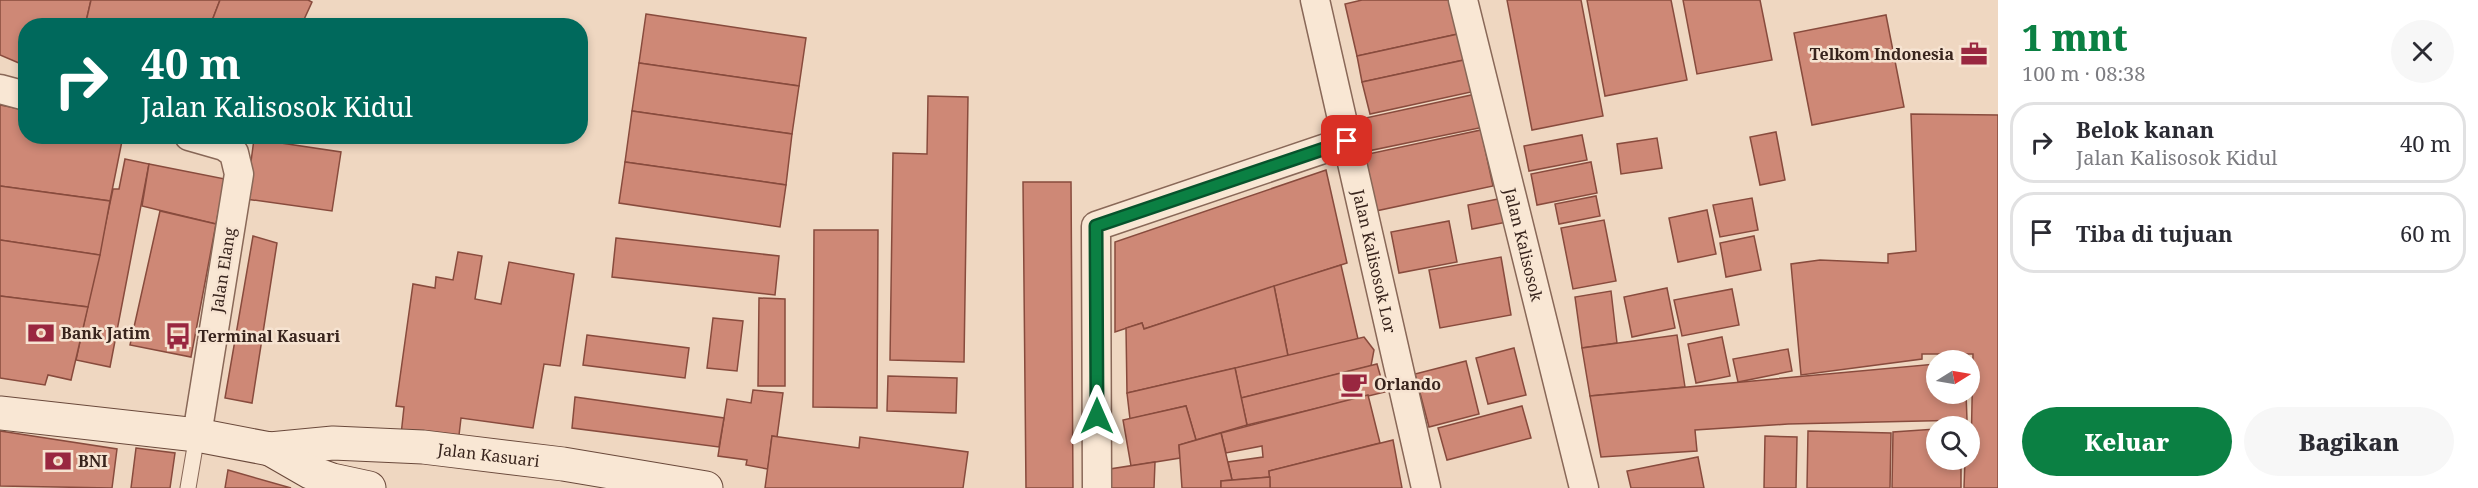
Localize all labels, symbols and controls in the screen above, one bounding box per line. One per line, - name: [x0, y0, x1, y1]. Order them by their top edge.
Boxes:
- text: 1 mnt: [2022, 13, 2128, 62]
- button: close: [2391, 20, 2454, 83]
- text: 40 m: [141, 34, 241, 91]
- office icon: Telkom Indonesia: [1959, 39, 1989, 69]
- icon: right: [42, 42, 120, 120]
- place label: Telkom Indonesia: [1810, 43, 1954, 65]
- text: 100 m · 08:38: [2022, 60, 2145, 87]
- text: Jalan Kalisosok Kidul: [141, 88, 413, 125]
- text: Belok kanan: [2076, 114, 2214, 144]
- pin: [1321, 115, 1372, 166]
- icon: arrive: [1330, 124, 1363, 157]
- icon: right: [2025, 126, 2058, 159]
- text: 40 m: [2400, 128, 2451, 158]
- text: Jalan Kalisosok Kidul: [2076, 144, 2277, 171]
- street label: Jalan Kalisosok: [1499, 185, 1548, 304]
- street label: Jalan Kalisosok Lor: [1347, 186, 1402, 336]
- icon: arrive: [2025, 216, 2058, 249]
- text: Tiba di tujuan: [2076, 218, 2233, 248]
- text: 60 m: [2400, 218, 2451, 248]
- street label: Jalan Elang: [205, 225, 241, 315]
- bank icon: Bank Jatim: [26, 318, 56, 348]
- bus stop icon: Terminal Kasuari: [163, 321, 193, 351]
- place label: Bank Jatim: [61, 322, 150, 344]
- place label: Terminal Kasuari: [198, 325, 341, 347]
- north arrow: [1926, 350, 1980, 404]
- map controls: [1926, 350, 1980, 470]
- cafe icon: Orlando: [1339, 369, 1369, 399]
- place label: Orlando: [1374, 373, 1441, 395]
- position arrow: [1065, 384, 1129, 448]
- button: Keluar: [2022, 407, 2232, 476]
- button: Bagikan: [2244, 407, 2454, 476]
- button: search: [1926, 416, 1980, 470]
- street label: Jalan Kasuari: [435, 438, 541, 472]
- bank icon: BNI: [43, 446, 73, 476]
- place label: BNI: [78, 450, 108, 472]

